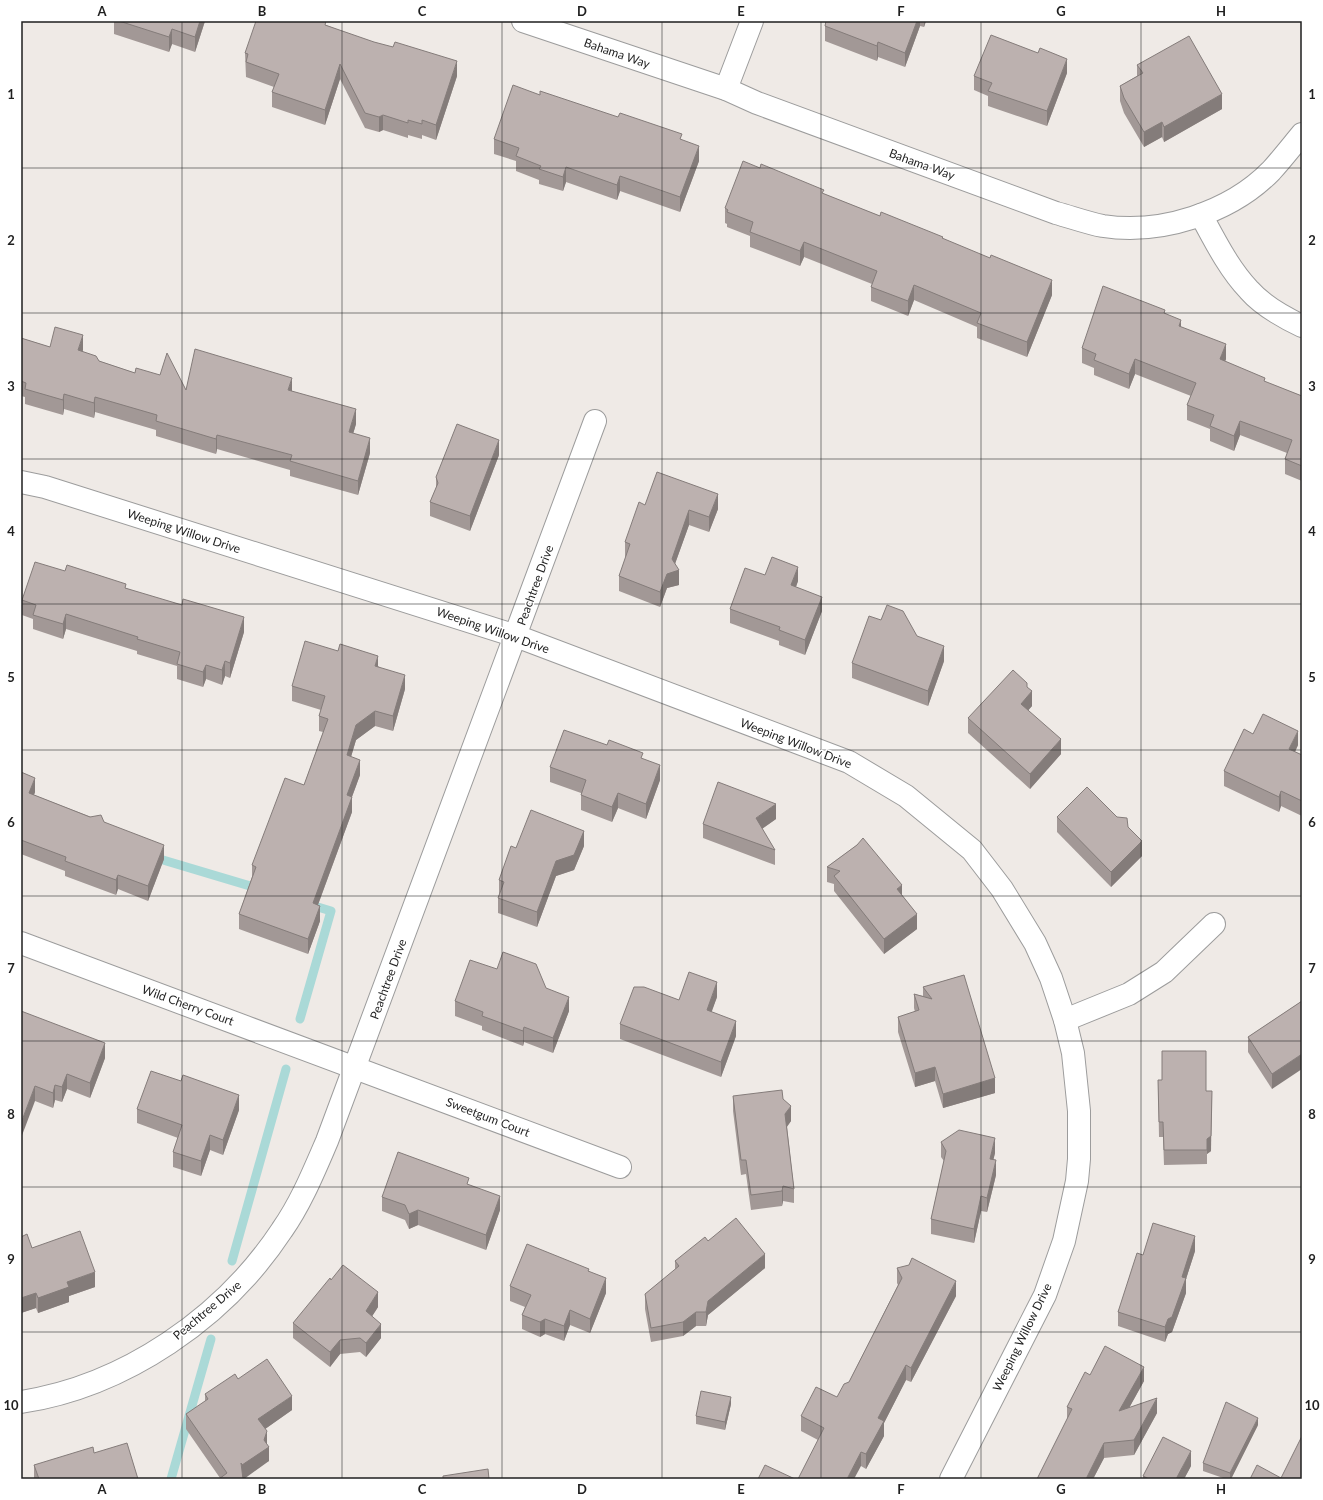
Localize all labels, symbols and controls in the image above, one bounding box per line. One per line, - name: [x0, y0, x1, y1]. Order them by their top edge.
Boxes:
- text: A: [96, 3, 107, 19]
- text: B: [258, 3, 267, 19]
- text: C: [418, 3, 427, 19]
- text: D: [577, 3, 587, 19]
- text: E: [737, 3, 745, 19]
- text: F: [897, 3, 905, 19]
- text: G: [1056, 3, 1066, 19]
- text: H: [1216, 3, 1226, 19]
- street label: Bahama Way: [582, 35, 653, 72]
- text: 1: [7, 86, 15, 102]
- text: 1: [1308, 86, 1316, 102]
- street label: Bahama Way: [887, 145, 958, 183]
- text: 2: [7, 232, 15, 248]
- text: 2: [1308, 232, 1316, 248]
- text: 3: [7, 378, 15, 394]
- text: 3: [1308, 378, 1316, 394]
- street label: Weeping Willow Drive: [125, 506, 243, 556]
- text: 4: [7, 523, 15, 539]
- text: 4: [1308, 523, 1316, 539]
- street label: Peachtree Drive: [514, 543, 556, 627]
- street label: Weeping Willow Drive: [435, 604, 551, 656]
- text: 5: [7, 669, 15, 685]
- text: 5: [1308, 669, 1316, 685]
- street label: Weeping Willow Drive: [738, 715, 854, 771]
- text: 6: [7, 814, 15, 830]
- text: 6: [1308, 814, 1316, 830]
- street label: Peachtree Drive: [367, 937, 409, 1021]
- text: 7: [7, 960, 15, 976]
- text: 7: [1308, 960, 1316, 976]
- street label: Wild Cherry Court: [140, 981, 237, 1029]
- street label: Sweetgum Court: [444, 1094, 533, 1140]
- text: 8: [7, 1106, 15, 1122]
- text: 8: [1308, 1106, 1316, 1122]
- text: 9: [7, 1251, 15, 1267]
- text: 9: [1308, 1251, 1316, 1267]
- street label: Peachtree Drive: [170, 1277, 244, 1343]
- street label: Weeping Willow Drive: [989, 1281, 1055, 1393]
- text: 10: [3, 1397, 19, 1413]
- text: 10: [1304, 1397, 1320, 1413]
- text: A: [96, 1481, 107, 1497]
- text: B: [258, 1481, 267, 1497]
- text: C: [418, 1481, 427, 1497]
- text: D: [577, 1481, 587, 1497]
- text: E: [737, 1481, 745, 1497]
- text: F: [897, 1481, 905, 1497]
- text: G: [1056, 1481, 1066, 1497]
- text: H: [1216, 1481, 1226, 1497]

